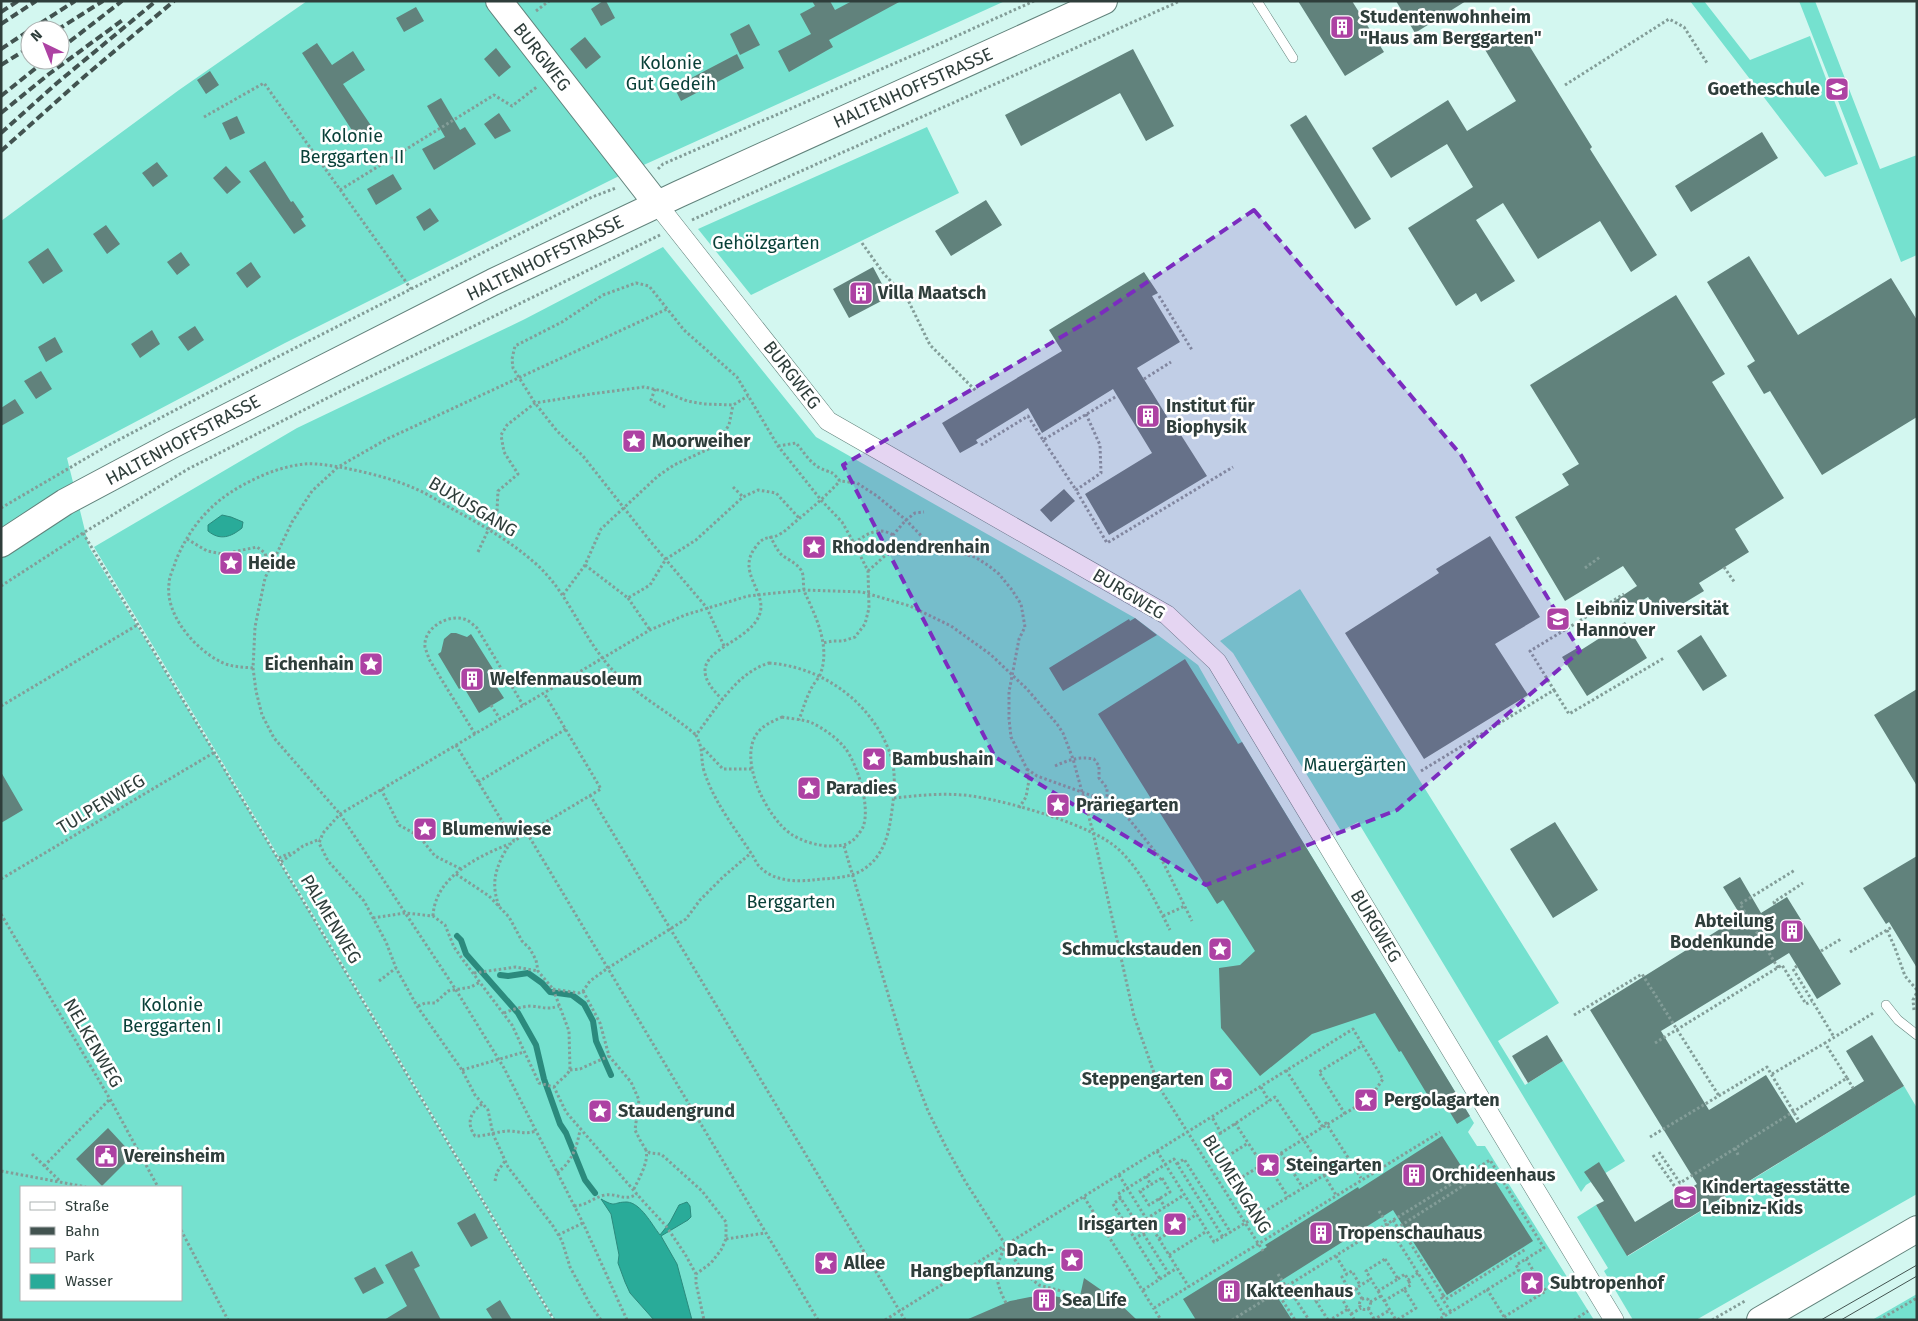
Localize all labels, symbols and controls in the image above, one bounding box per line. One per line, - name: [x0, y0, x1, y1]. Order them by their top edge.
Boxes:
- place label: Studentenwohnheim "Haus am Berggarten": [1360, 6, 1542, 49]
- building icon: Studentenwohnheim "Haus am Berggarten": [1329, 14, 1355, 40]
- street label: BURGWEG: [509, 18, 575, 96]
- north arrow: [20, 20, 70, 70]
- text: N: [27, 26, 46, 45]
- street label: HALTENHOFFSTRASSE: [830, 43, 996, 133]
- park label: Kolonie Gut Gedeih: [626, 52, 716, 95]
- school or university icon: Goetheschule: [1824, 76, 1850, 102]
- place label: Goetheschule: [1707, 78, 1820, 100]
- park label: Kolonie Berggarten II: [300, 125, 404, 168]
- street label: HALTENHOFFSTRASSE: [463, 210, 627, 306]
- park label: Gehölzgarten: [712, 232, 820, 254]
- building icon: Villa Maatsch: [848, 280, 874, 306]
- place label: Villa Maatsch: [877, 282, 987, 304]
- street label: BURGWEG: [759, 336, 825, 414]
- street label: HALTENHOFFSTRASSE: [102, 390, 264, 490]
- place label: Institut für Biophysik: [1166, 395, 1256, 438]
- building icon: Institut für Biophysik: [1135, 403, 1161, 429]
- place icon: Moorweiher: [621, 428, 647, 454]
- place label: Moorweiher: [652, 430, 751, 452]
- street label: BUXUSGANG: [425, 472, 521, 542]
- place icon: Rhododendrenhain: [801, 534, 827, 560]
- place label: Rhododendrenhain: [832, 536, 990, 558]
- place icon: Heide: [218, 550, 244, 576]
- place label: Heide: [248, 552, 296, 574]
- street label: BURGWEG: [1089, 564, 1169, 624]
- place label: Leibniz Universität Hannover: [1576, 598, 1730, 641]
- school or university icon: Leibniz Universität Hannover: [1545, 606, 1571, 632]
- place icon: Eichenhain: [358, 651, 384, 677]
- place label: Eichenhain: [264, 653, 354, 675]
- building icon: Welfenmausoleum: [459, 666, 485, 692]
- place label: Welfenmausoleum: [490, 668, 642, 690]
- place icon: Bambushain: [861, 746, 887, 772]
- place label: Bambushain: [892, 748, 994, 770]
- park label: Mauergärten: [1303, 754, 1407, 776]
- street label: TULPENWEG: [53, 769, 149, 839]
- place icon: Paradies: [796, 775, 822, 801]
- place label: Paradies: [826, 777, 897, 799]
- place icon: Präriegarten: [1045, 792, 1071, 818]
- place label: Präriegarten: [1076, 794, 1179, 816]
- place icon: Blumenwiese: [412, 816, 438, 842]
- place label: Blumenwiese: [442, 818, 551, 840]
- street label: PALMENWEG: [296, 870, 366, 968]
- street label: BURGWEG: [1346, 886, 1406, 966]
- park label: Berggarten: [746, 891, 836, 913]
- place label: Abteilung Bodenkunde: [1670, 910, 1774, 953]
- building icon: Abteilung Bodenkunde: [1779, 918, 1805, 944]
- place icon: Schmuckstauden: [1207, 936, 1233, 962]
- place label: Schmuckstauden: [1062, 938, 1202, 960]
- park label: Kolonie Berggarten I: [122, 994, 222, 1037]
- street label: NELKENWEG: [59, 995, 127, 1091]
- place icon: Steppengarten: [1208, 1066, 1234, 1092]
- place label: Steppengarten: [1082, 1068, 1204, 1090]
- place icon: Pergolagarten: [1353, 1087, 1379, 1113]
- place label: Pergolagarten: [1384, 1089, 1500, 1111]
- place icon: Staudengrund: [587, 1098, 613, 1124]
- place label: Staudengrund: [618, 1100, 735, 1122]
- street label: BLUMENGANG: [1198, 1130, 1276, 1238]
- public building icon: Vereinsheim: [93, 1143, 119, 1169]
- place label: Vereinsheim: [123, 1145, 225, 1167]
- place icon: Steingarten: [1255, 1152, 1281, 1178]
- place label: Steingarten: [1286, 1154, 1382, 1176]
- building icon: Orchideenhaus: [1401, 1162, 1427, 1188]
- place label: Orchideenhaus: [1432, 1164, 1556, 1186]
- place label: Kindertagesstätte Leibniz-Kids: [1702, 1176, 1850, 1219]
- school or university icon: Kindertagesstätte Leibniz-Kids: [1672, 1184, 1698, 1210]
- legend: [20, 1186, 182, 1301]
- text: Straße: [65, 1197, 109, 1215]
- place icon: Irisgarten: [1162, 1211, 1188, 1237]
- place label: Irisgarten: [1078, 1213, 1158, 1235]
- building icon: Tropenschauhaus: [1308, 1220, 1334, 1246]
- text: Bahn: [65, 1222, 100, 1240]
- place label: Tropenschauhaus: [1338, 1222, 1483, 1244]
- place label: Dach- Hangbepflanzung: [910, 1239, 1054, 1282]
- text: Park: [65, 1247, 95, 1265]
- place icon: Dach- Hangbepflanzung: [1059, 1247, 1085, 1273]
- place icon: Allee: [813, 1250, 839, 1276]
- place label: Allee: [843, 1252, 885, 1274]
- place icon: Subtropenhof: [1519, 1270, 1545, 1296]
- text: Wasser: [65, 1272, 113, 1290]
- place label: Subtropenhof: [1550, 1272, 1665, 1294]
- building icon: Kakteenhaus: [1216, 1278, 1242, 1304]
- place label: Kakteenhaus: [1246, 1280, 1353, 1302]
- building icon: Sea Life: [1031, 1287, 1057, 1313]
- place label: Sea Life: [1062, 1289, 1127, 1311]

